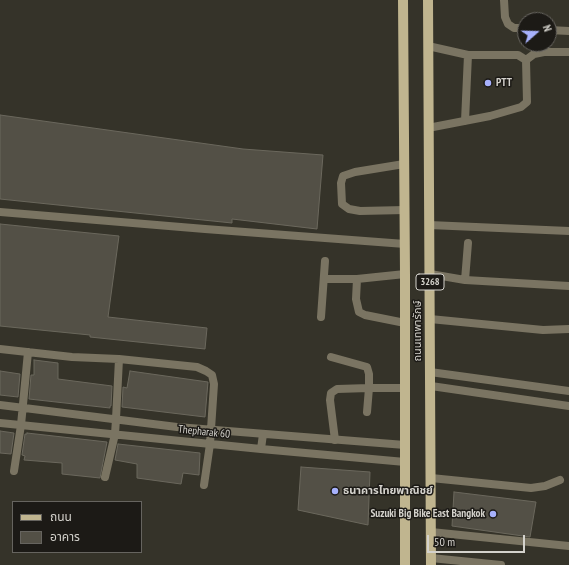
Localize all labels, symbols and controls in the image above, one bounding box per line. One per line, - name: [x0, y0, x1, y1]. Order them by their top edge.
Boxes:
- north arrow: [517, 12, 557, 52]
- text: N: [540, 23, 555, 33]
- place label: PTT: [496, 76, 512, 90]
- marker: PTT: [483, 78, 493, 88]
- road number: 3268: [416, 274, 444, 290]
- street label: ถนนเทพารักษ์: [411, 300, 425, 362]
- street label: Thepharak 60: [177, 423, 231, 441]
- place label: ธนาคารไทยพาณิชย์: [343, 484, 433, 498]
- marker: ธนาคารไทยพาณิชย์: [330, 486, 340, 496]
- legend: [12, 501, 142, 553]
- place label: Suzuki Big Bike East Bangkok: [370, 507, 485, 521]
- text: ถนน: [50, 509, 72, 524]
- marker: Suzuki Big Bike East Bangkok: [488, 509, 498, 519]
- scale bar: [429, 527, 527, 553]
- text: อาคาร: [50, 529, 80, 544]
- text: 50 m: [434, 534, 455, 549]

